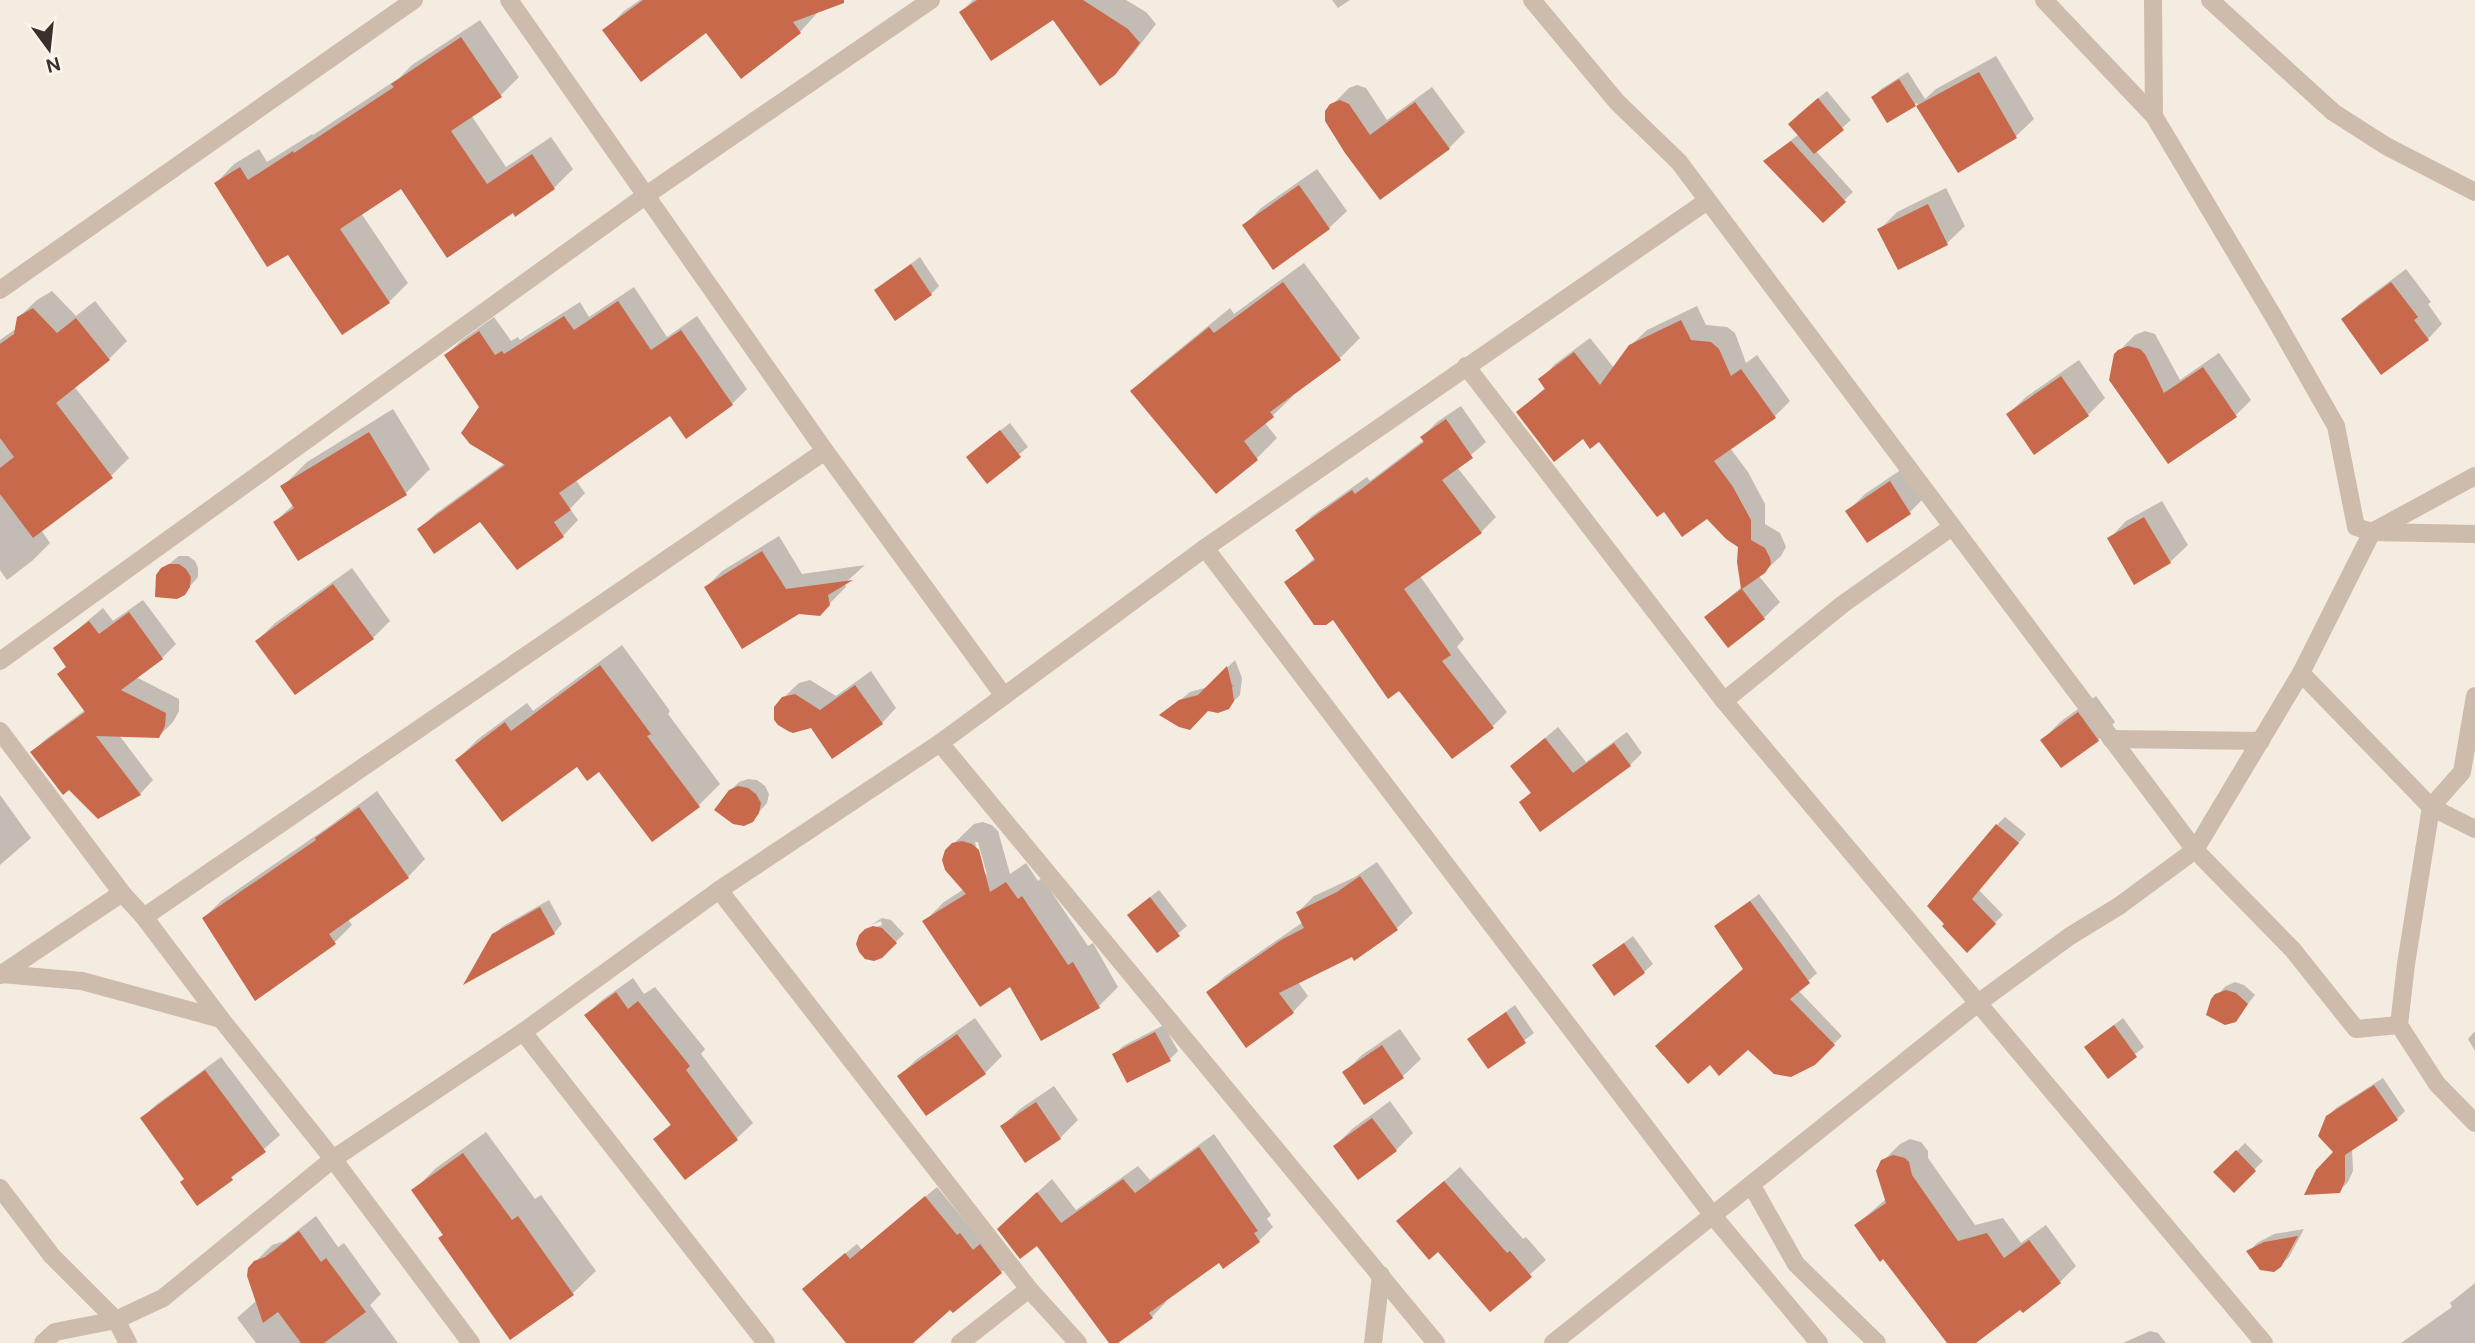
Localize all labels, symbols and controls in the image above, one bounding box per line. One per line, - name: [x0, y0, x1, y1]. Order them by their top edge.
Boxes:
- north arrow: [14, 14, 84, 84]
- text: N: [43, 51, 63, 79]

